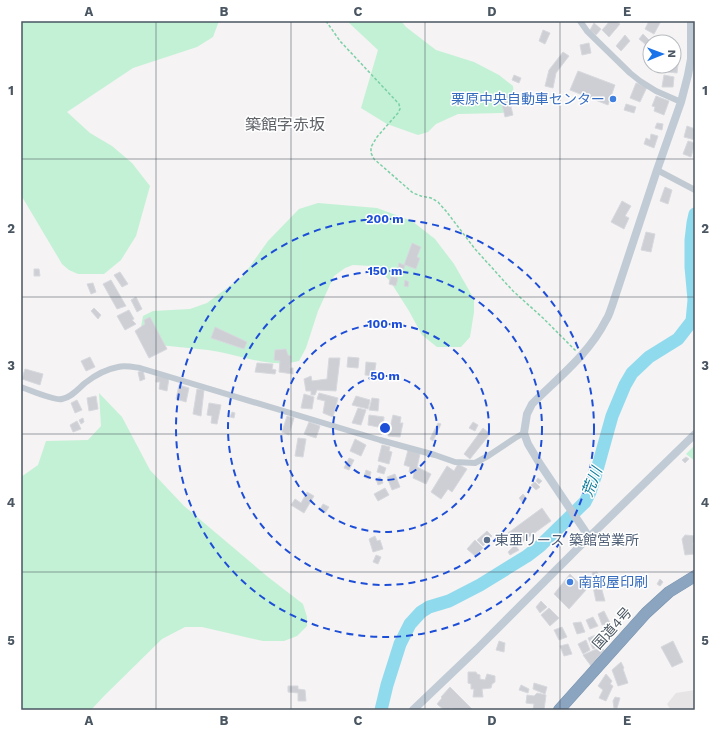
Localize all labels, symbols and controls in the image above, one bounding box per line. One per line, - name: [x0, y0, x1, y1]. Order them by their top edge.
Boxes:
- text: A: [85, 4, 94, 19]
- text: B: [220, 4, 229, 19]
- text: C: [354, 4, 363, 19]
- text: D: [487, 4, 497, 19]
- text: E: [623, 4, 631, 19]
- north arrow: [642, 34, 682, 74]
- text: N: [665, 50, 678, 58]
- text: 1: [8, 83, 14, 98]
- text: 1: [702, 83, 708, 98]
- place label: 栗原中央自動車センター: [451, 91, 605, 107]
- marker: 栗原中央自動車センター: [608, 94, 618, 104]
- district label: 築館字赤坂: [245, 115, 325, 134]
- text: 200 m: [366, 212, 404, 226]
- text: 2: [7, 221, 15, 236]
- text: 2: [701, 221, 709, 236]
- text: 150 m: [368, 264, 402, 278]
- text: 100 m: [367, 317, 403, 331]
- text: 3: [7, 358, 15, 373]
- text: 3: [701, 358, 709, 373]
- text: 50 m: [370, 369, 400, 383]
- centre of rings: [378, 421, 392, 435]
- water label: 荒川: [578, 463, 606, 499]
- text: 4: [7, 495, 16, 510]
- text: 4: [701, 495, 710, 510]
- place label: 東亜リース 築館営業所: [495, 532, 639, 548]
- marker: 東亜リース 築館営業所: [482, 535, 492, 545]
- place label: 南部屋印刷: [578, 574, 648, 590]
- marker: 南部屋印刷: [565, 577, 575, 587]
- street label: 国道4号: [589, 604, 635, 652]
- text: 5: [7, 633, 15, 648]
- text: 5: [701, 633, 709, 648]
- text: A: [85, 713, 94, 728]
- text: B: [220, 713, 229, 728]
- text: C: [354, 713, 363, 728]
- text: D: [487, 713, 497, 728]
- text: E: [623, 713, 631, 728]

